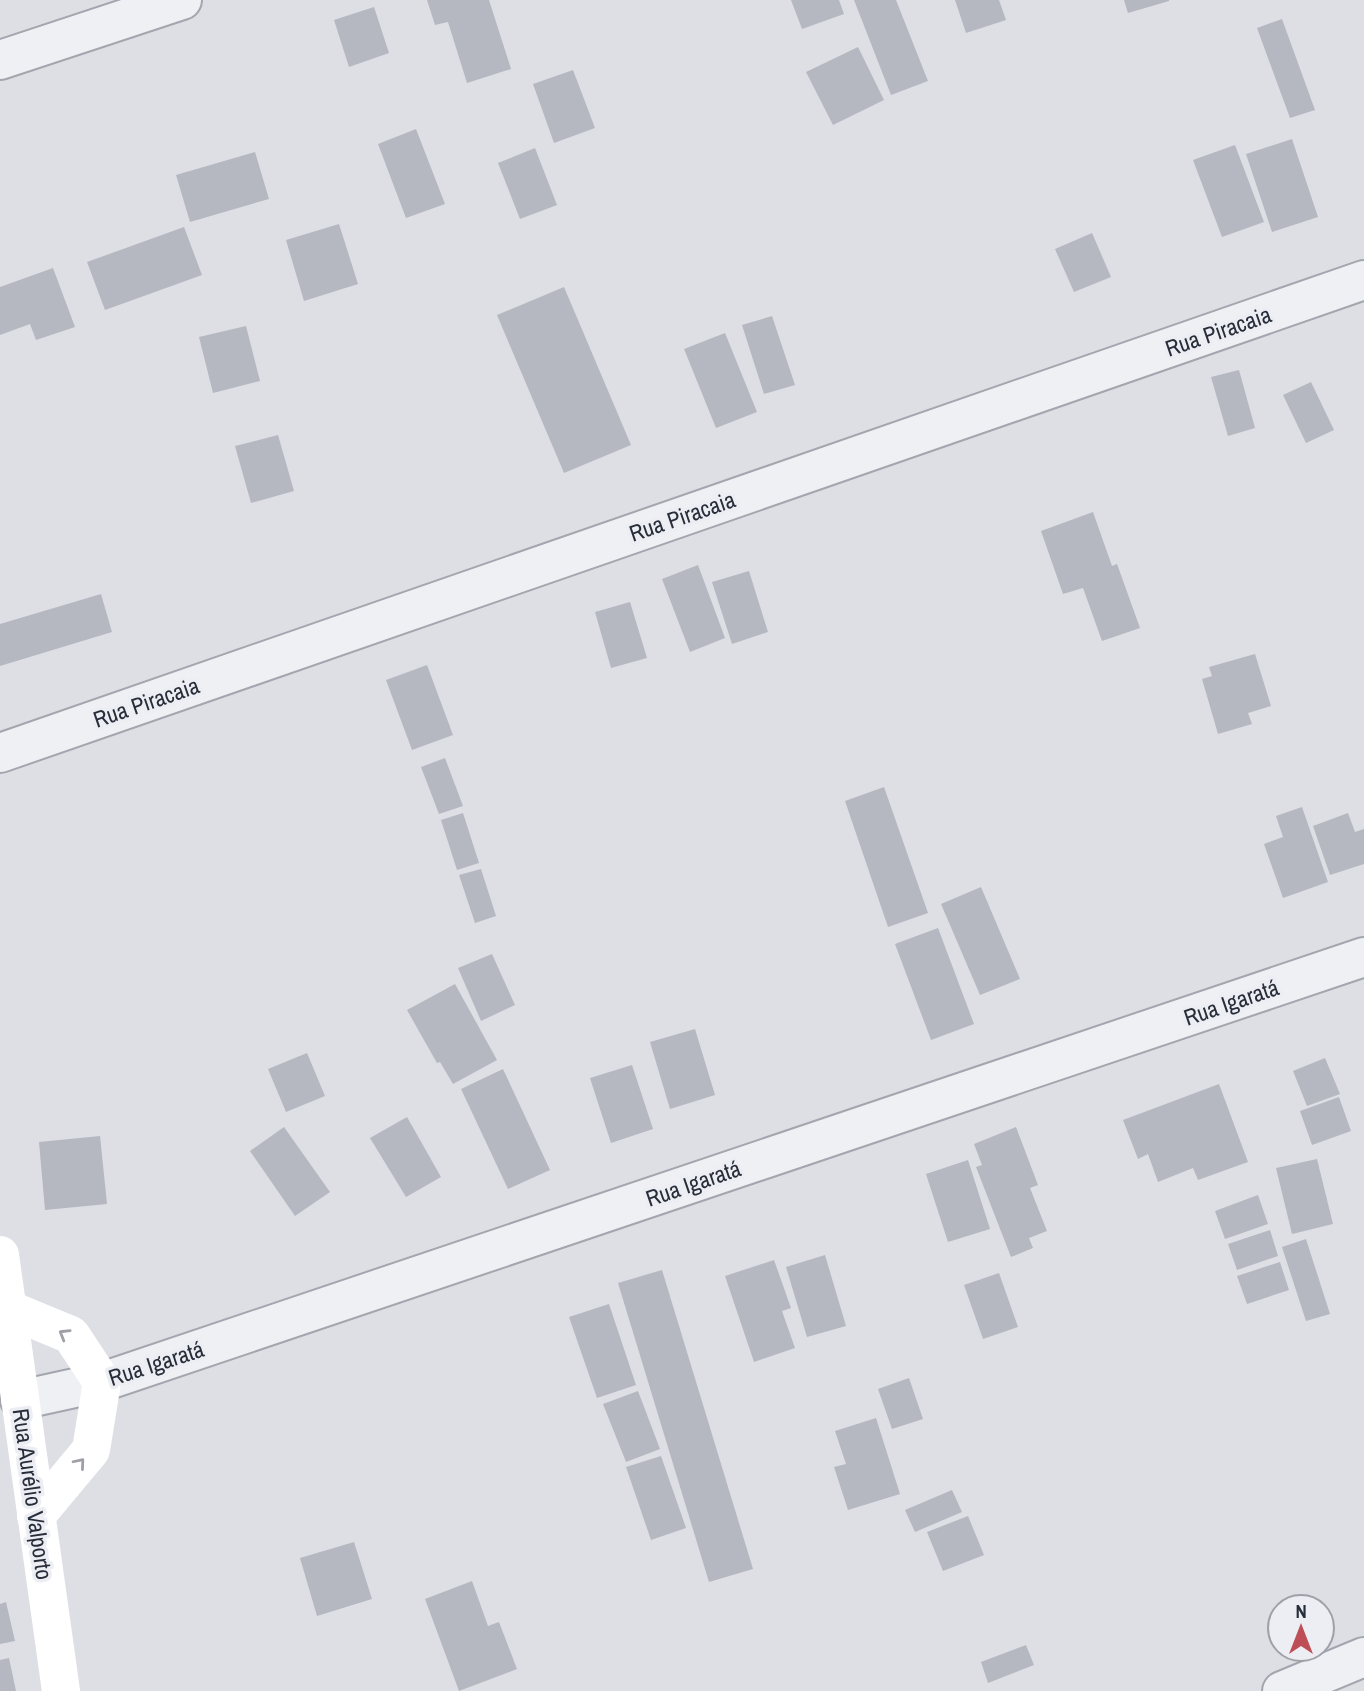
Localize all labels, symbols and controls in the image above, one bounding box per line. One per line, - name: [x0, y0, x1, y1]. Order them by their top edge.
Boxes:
- street label: Rua Piracaia: [1161, 298, 1276, 364]
- street label: Rua Piracaia: [625, 483, 740, 549]
- street label: Rua Piracaia: [89, 669, 204, 735]
- street label: Rua Igaratá: [1179, 971, 1283, 1033]
- street label: Rua Igaratá: [641, 1152, 745, 1214]
- one-way arrow: [59, 1329, 72, 1342]
- street label: Rua Igaratá: [104, 1333, 208, 1393]
- street label: Rua Aurélio Valporto: [6, 1406, 60, 1582]
- one-way arrow: [72, 1459, 84, 1472]
- north arrow: [1266, 1593, 1336, 1663]
- text: N: [1295, 1598, 1307, 1624]

